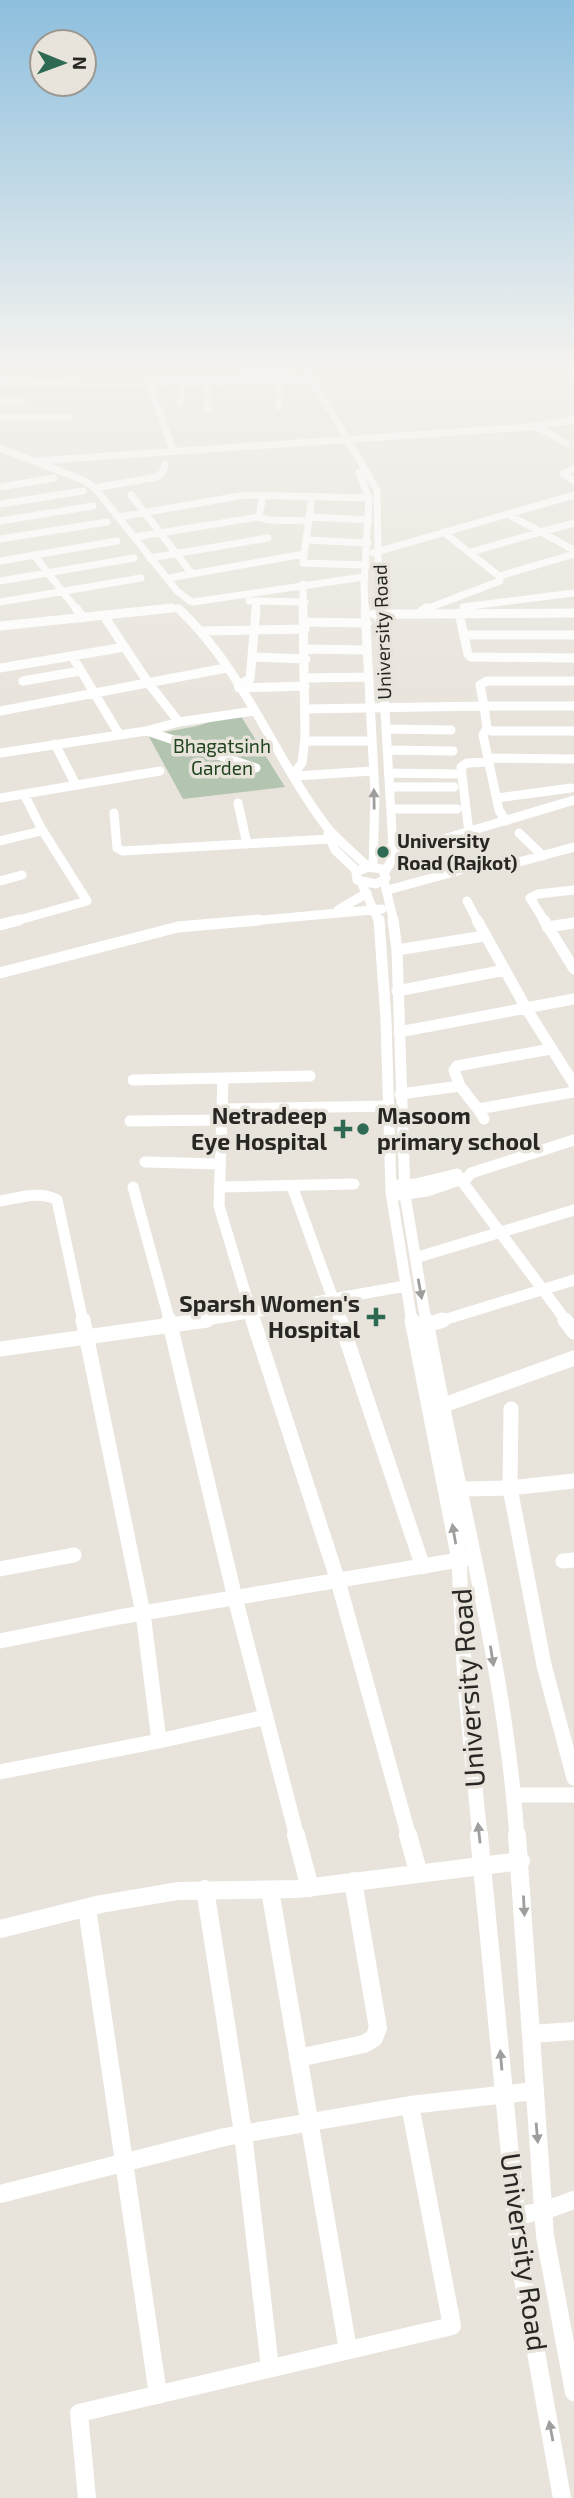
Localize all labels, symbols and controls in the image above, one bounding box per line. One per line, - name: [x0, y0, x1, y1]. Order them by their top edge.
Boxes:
- north arrow: [28, 28, 98, 98]
- text: N: [69, 56, 92, 70]
- street label: University Road: [368, 564, 395, 700]
- park label: Bhagatsinh Garden: [173, 734, 271, 779]
- one-way arrow: [368, 787, 380, 809]
- place label: University Road (Rajkot): [397, 829, 518, 874]
- marker: University Road (Rajkot): [375, 844, 391, 860]
- place label: Netradeep Eye Hospital: [191, 1101, 327, 1155]
- place label: Masoom primary school: [377, 1101, 541, 1155]
- marker: Netradeep Eye Hospital: [333, 1119, 353, 1139]
- marker: Masoom primary school: [355, 1121, 371, 1137]
- one-way arrow: [415, 1278, 426, 1300]
- place label: Sparsh Women's Hospital: [179, 1289, 360, 1343]
- marker: Sparsh Women's Hospital: [366, 1307, 386, 1327]
- one-way arrow: [448, 1523, 459, 1545]
- street label: University Road: [443, 1587, 491, 1789]
- one-way arrow: [487, 1645, 498, 1667]
- one-way arrow: [474, 1822, 485, 1844]
- one-way arrow: [518, 1895, 529, 1917]
- one-way arrow: [495, 2049, 506, 2071]
- one-way arrow: [532, 2122, 543, 2144]
- street label: University Road: [494, 2151, 556, 2353]
- one-way arrow: [545, 2420, 556, 2442]

